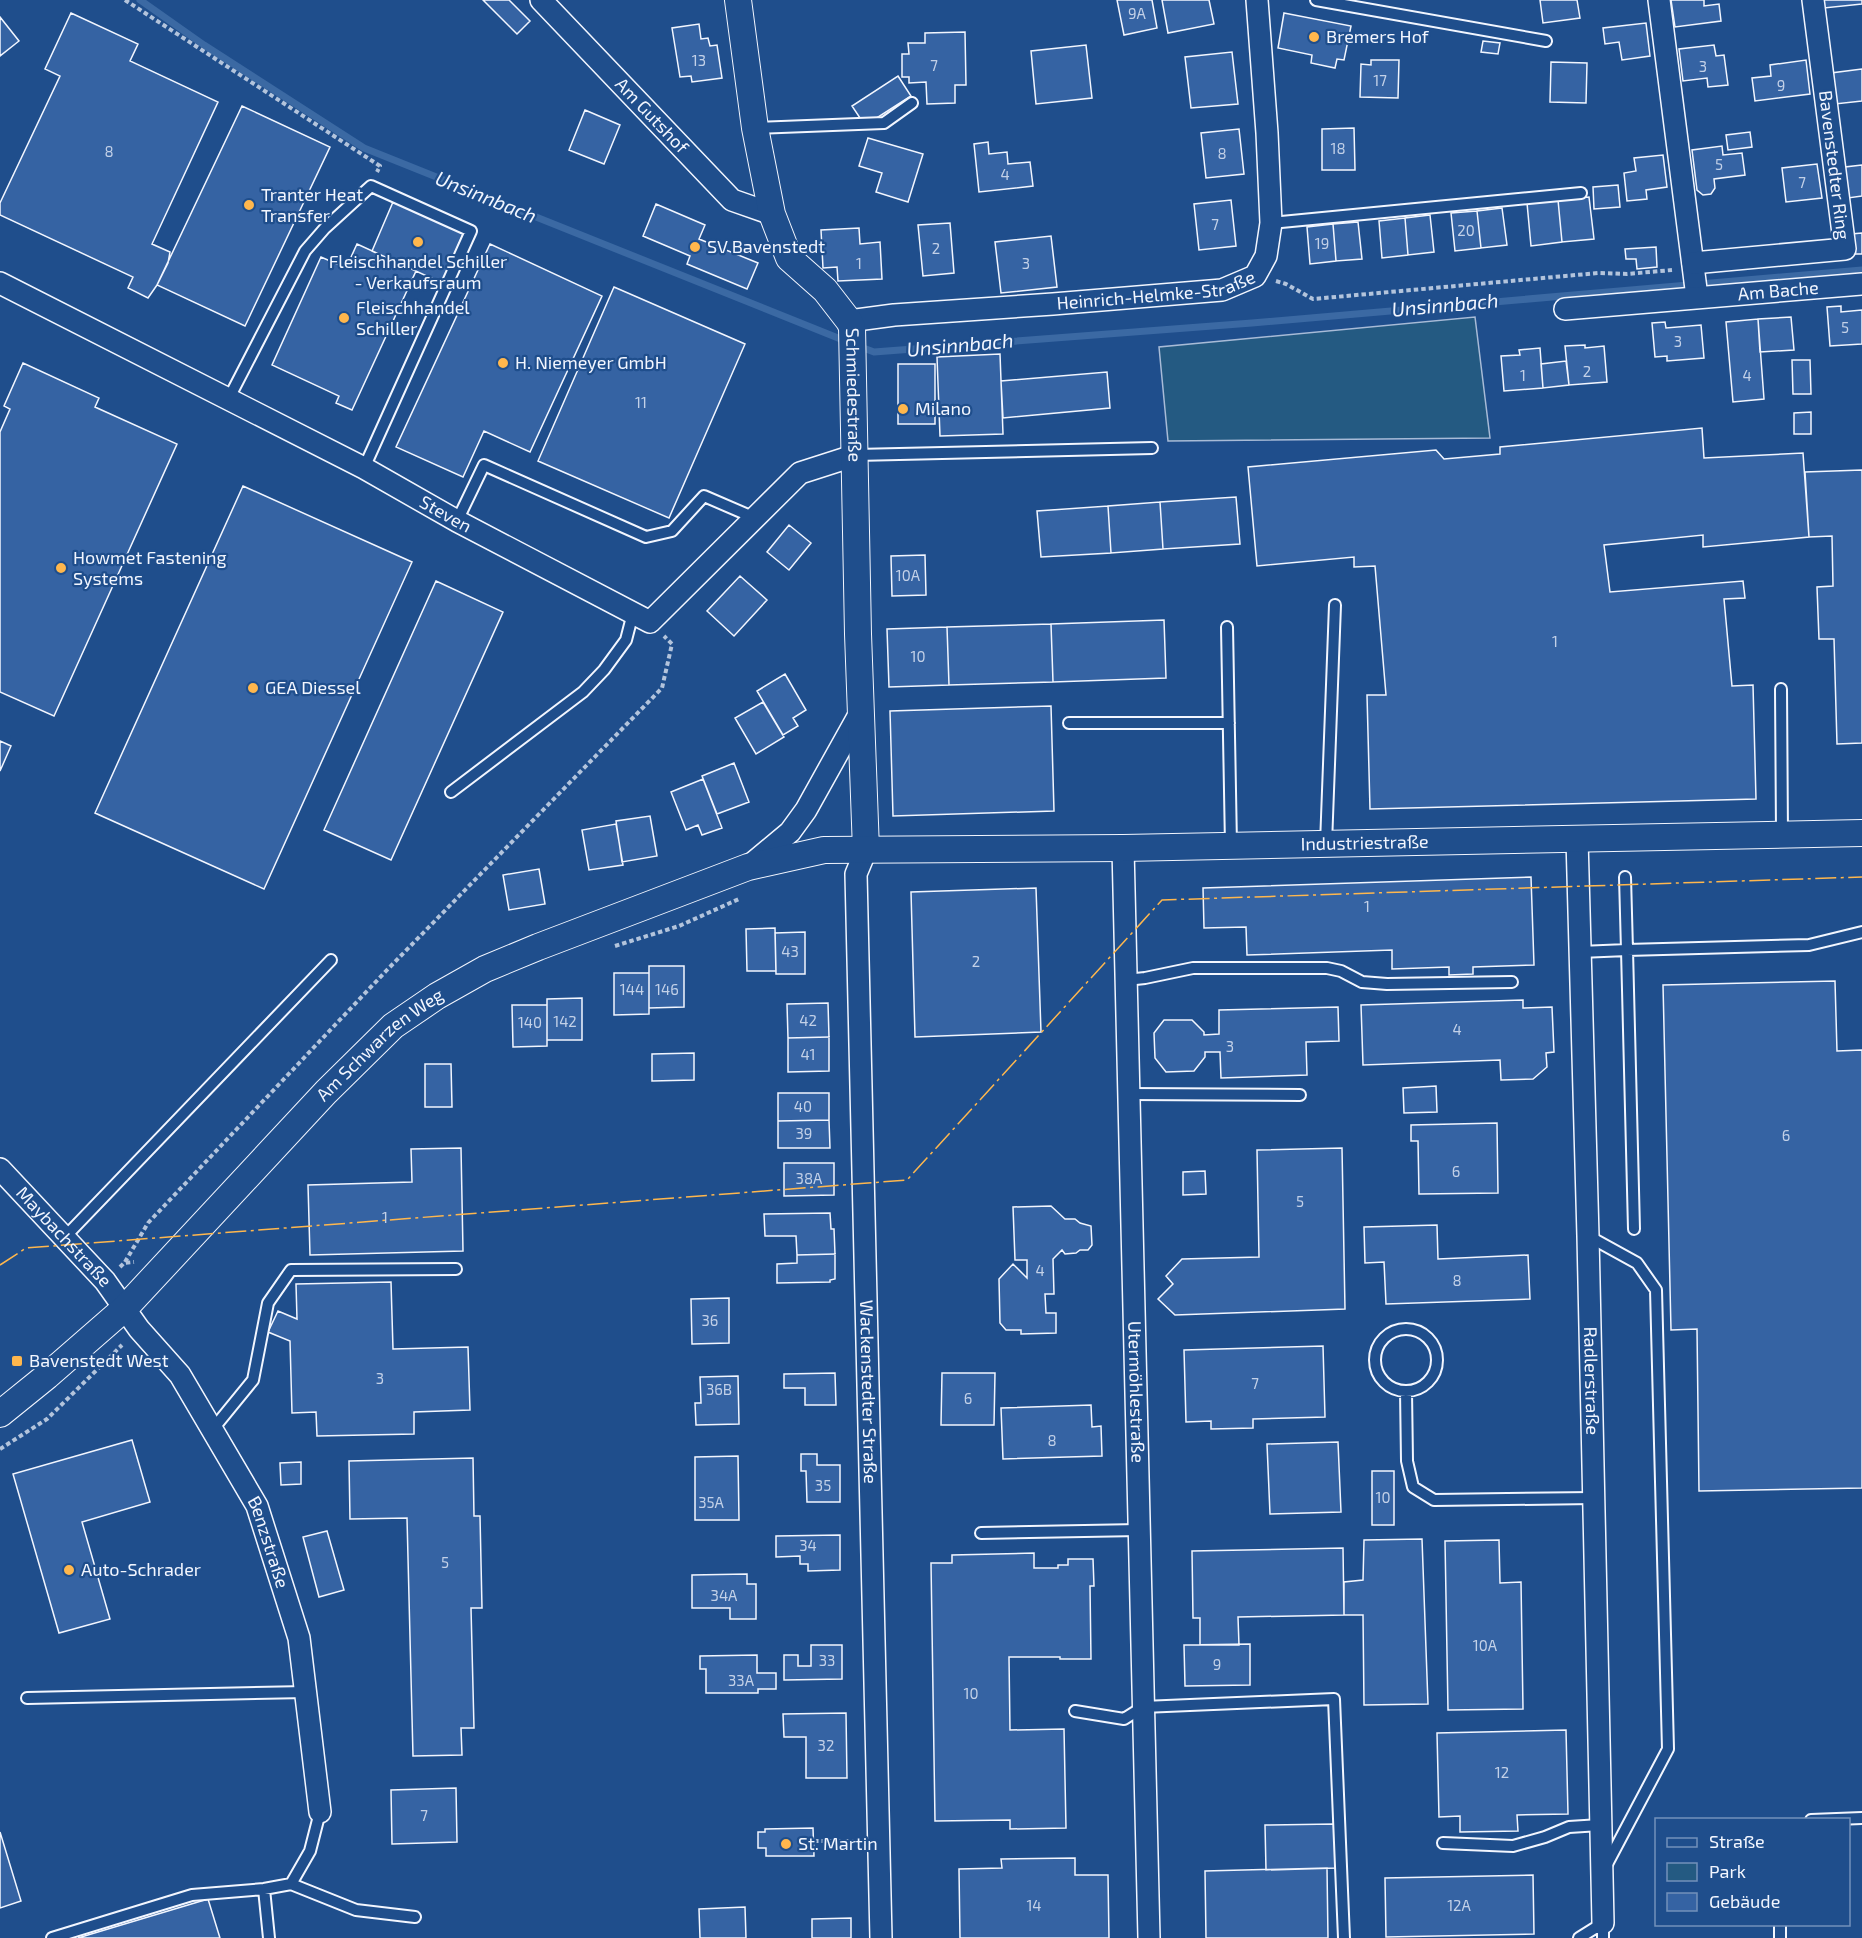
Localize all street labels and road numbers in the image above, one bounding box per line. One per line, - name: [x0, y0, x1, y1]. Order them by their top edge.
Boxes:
- street label: Am Gutshof: [611, 73, 694, 158]
- street label: Bavenstedter Ring: [1815, 89, 1855, 241]
- street label: Heinrich-Helmke-Straße: [1056, 265, 1258, 314]
- street label: Am Bache: [1737, 276, 1819, 304]
- street label: Schmiedestraße: [842, 328, 867, 462]
- street label: Steven: [416, 490, 476, 537]
- street label: Industriestraße: [1300, 830, 1429, 854]
- street label: Am Schwarzen Weg: [311, 983, 447, 1105]
- street label: Maybachstraße: [12, 1181, 117, 1291]
- street label: Wackenstedter Straße: [856, 1300, 882, 1484]
- street label: Utermöhlestraße: [1124, 1320, 1150, 1463]
- street label: Radlerstraße: [1580, 1326, 1604, 1435]
- street label: Benzstraße: [243, 1492, 294, 1591]

